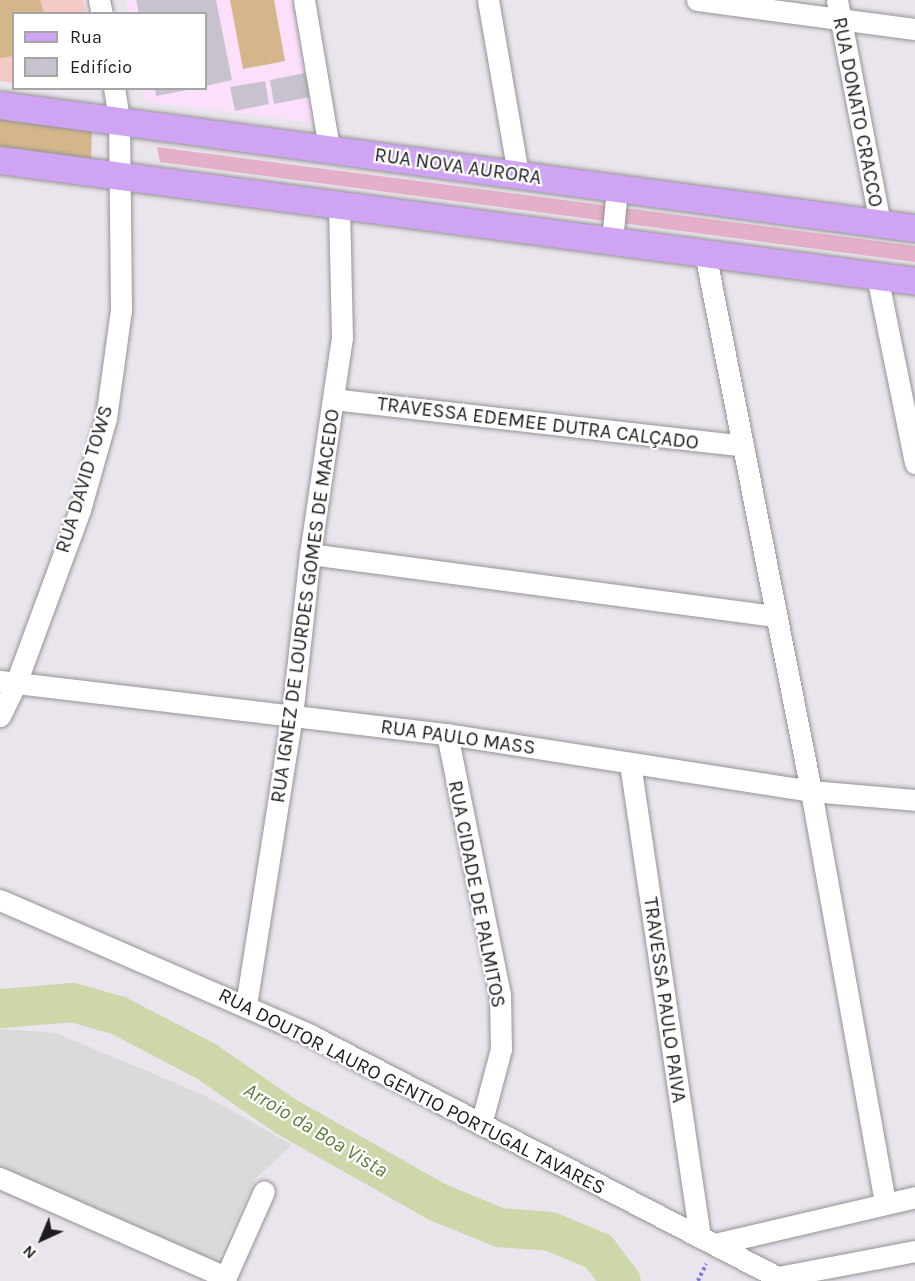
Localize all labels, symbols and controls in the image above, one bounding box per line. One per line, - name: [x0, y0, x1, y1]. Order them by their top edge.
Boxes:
- legend: [12, 12, 207, 90]
- street label: RUA DONATO CRACCO: [828, 15, 888, 209]
- text: Rua: [70, 26, 102, 48]
- text: Edifício: [70, 56, 132, 78]
- street label: RUA NOVA AURORA: [373, 142, 543, 190]
- street label: TRAVESSA EDEMEE DUTRA CALÇADO: [376, 391, 700, 455]
- street label: RUA DAVID TOWS: [50, 402, 118, 556]
- street label: RUA IGNEZ DE LOURDES GOMES DE MACEDO: [265, 407, 345, 805]
- street label: RUA PAULO MASS: [379, 714, 537, 760]
- street label: RUA CIDADE DE PALMITOS: [443, 778, 511, 1010]
- street label: TRAVESSA PAULO PAIVA: [639, 896, 691, 1104]
- street label: RUA DOUTOR LAURO GENTIO PORTUGAL TAVARES: [215, 982, 609, 1200]
- water label: Arroio da Boa Vista: [239, 1077, 393, 1183]
- north arrow: [12, 1209, 72, 1269]
- text: N: [18, 1241, 40, 1263]

